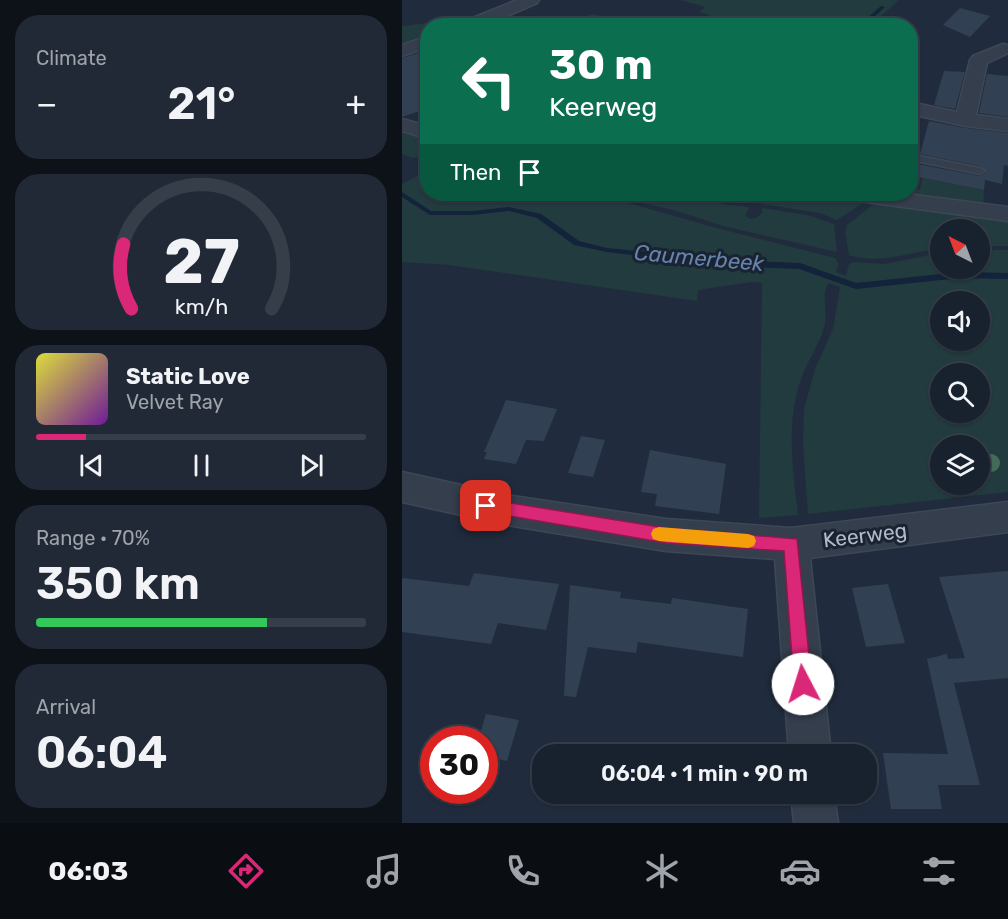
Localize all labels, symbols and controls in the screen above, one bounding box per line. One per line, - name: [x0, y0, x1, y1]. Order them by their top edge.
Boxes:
- text: 30 m: [549, 40, 653, 90]
- icon: left: [450, 42, 528, 120]
- text: Climate: [36, 46, 107, 70]
- text: 21°: [167, 77, 236, 130]
- text: −: [36, 84, 57, 123]
- text: +: [345, 84, 366, 123]
- text: Keerweg: [549, 91, 657, 123]
- icon: arrive: [513, 156, 546, 189]
- text: Then: [450, 159, 501, 186]
- north arrow: [930, 219, 990, 279]
- map controls: [930, 219, 990, 495]
- text: 27: [163, 225, 239, 299]
- water label: Caumerbeek: [633, 239, 766, 277]
- button: sound: [930, 291, 990, 351]
- text: km/h: [174, 295, 228, 320]
- text: Static Love: [126, 363, 250, 390]
- button: search: [930, 363, 990, 423]
- text: Velvet Ray: [126, 390, 224, 414]
- button: layers: [930, 435, 990, 495]
- icon: previous: [75, 449, 108, 482]
- icon: pause: [185, 449, 218, 482]
- icon: next: [295, 449, 328, 482]
- pin: [460, 480, 511, 531]
- icon: arrive: [469, 489, 502, 522]
- street label: Keerweg: [822, 517, 908, 553]
- text: Range · 70%: [36, 526, 150, 550]
- text: 350 km: [36, 557, 200, 610]
- position arrow: [771, 652, 835, 716]
- text: Arrival: [36, 695, 96, 719]
- text: 06:04: [36, 726, 168, 779]
- speed limit sign: 30: [420, 726, 498, 804]
- text: 06:04 · 1 min · 90 m: [601, 760, 808, 787]
- icon: directions: [225, 850, 267, 892]
- icon: music: [363, 850, 405, 892]
- icon: phone: [502, 850, 544, 892]
- icon: climate: [641, 850, 683, 892]
- icon: car: [779, 850, 821, 892]
- icon: filters: [918, 850, 960, 892]
- text: 06:03: [48, 855, 128, 887]

